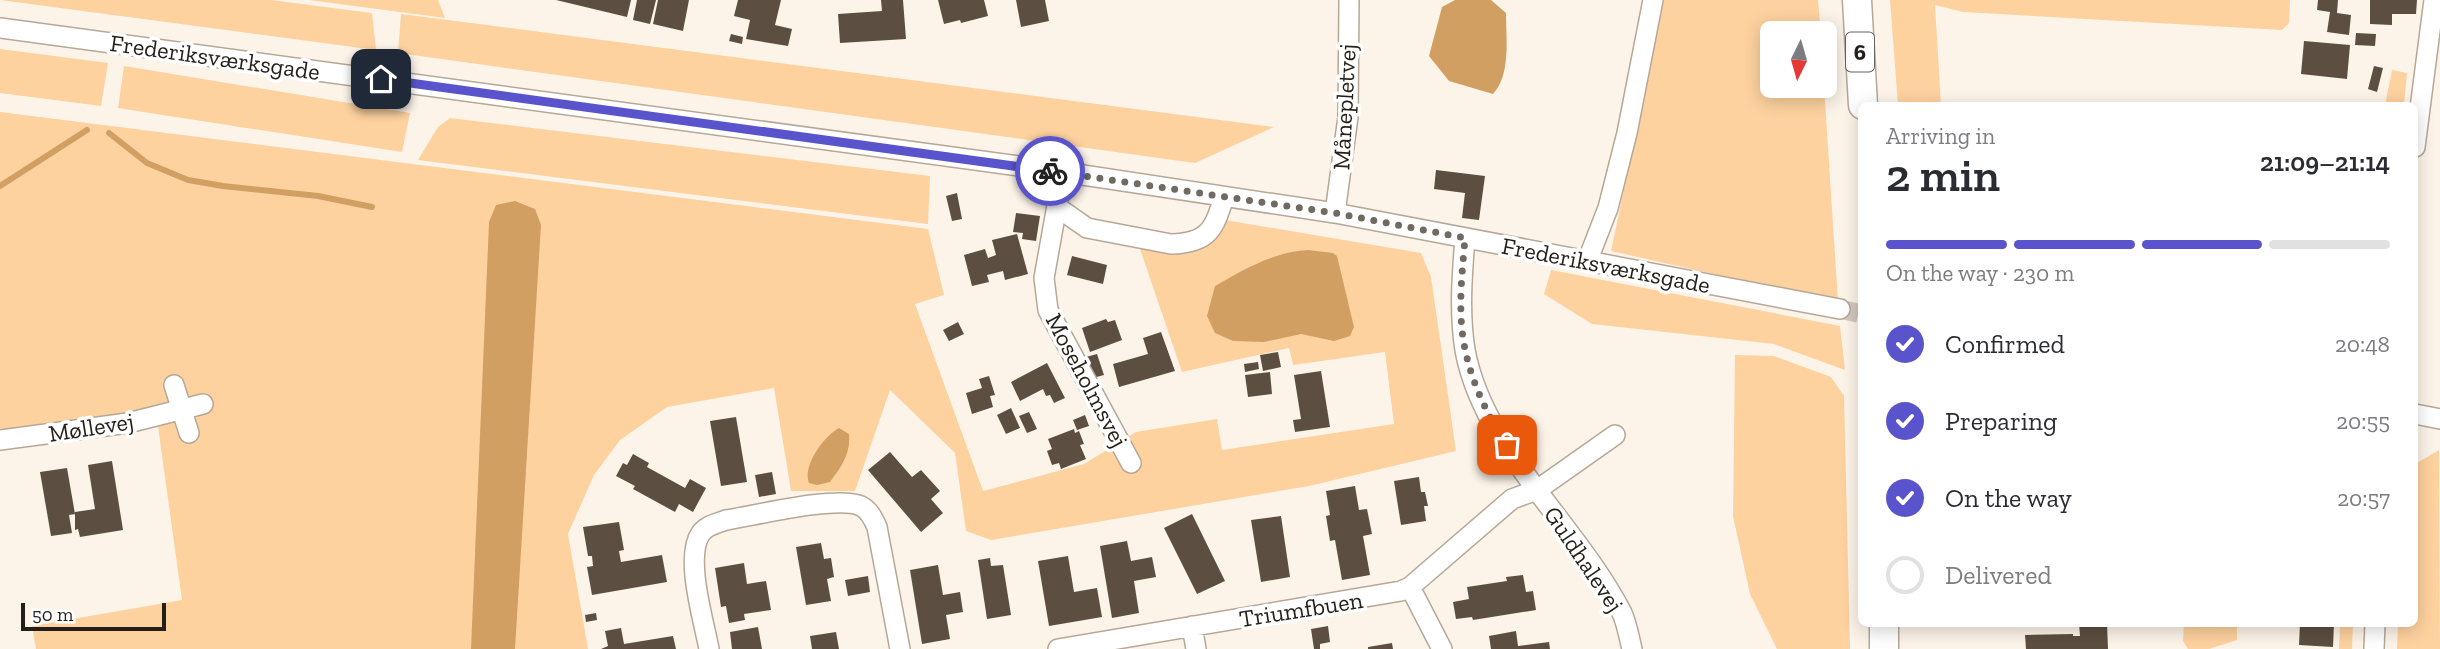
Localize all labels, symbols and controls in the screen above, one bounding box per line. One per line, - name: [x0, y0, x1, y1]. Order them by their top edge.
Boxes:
- north arrow: [1760, 21, 1838, 98]
- map controls: [1760, 21, 1837, 98]
- street label: Frederiksværksgade: [108, 28, 322, 86]
- road number: 6: [1846, 32, 1874, 72]
- street label: Månepletvej: [1326, 43, 1362, 171]
- pin: [351, 49, 411, 109]
- icon: home: [362, 60, 400, 98]
- text: Arriving in: [1886, 122, 1995, 150]
- courier: [1015, 136, 1085, 206]
- text: 21:09–21:14: [2260, 146, 2390, 178]
- text: 2 min: [1886, 148, 2000, 203]
- icon: bike: [1031, 152, 1069, 190]
- street label: Frederiksværksgade: [1499, 231, 1713, 299]
- text: On the way · 230 m: [1886, 259, 2074, 287]
- street label: Moseholmsvej: [1040, 308, 1134, 452]
- icon: check: [1886, 325, 1924, 363]
- text: Confirmed: [1945, 328, 2065, 360]
- text: 20:48: [2335, 330, 2390, 358]
- icon: check: [1886, 402, 1924, 440]
- text: Preparing: [1945, 405, 2057, 437]
- street label: Møllevej: [46, 406, 136, 448]
- text: 20:55: [2336, 407, 2390, 435]
- pin: [1477, 415, 1537, 475]
- icon: bag: [1488, 426, 1526, 464]
- icon: check: [1886, 479, 1924, 517]
- text: On the way: [1945, 482, 2072, 514]
- text: 20:57: [2337, 484, 2390, 512]
- street label: Guldhalevej: [1538, 501, 1630, 617]
- text: Delivered: [1945, 559, 2052, 591]
- street label: Triumfbuen: [1237, 585, 1365, 633]
- scale bar: [21, 600, 166, 632]
- text: 50 m: [32, 603, 73, 626]

